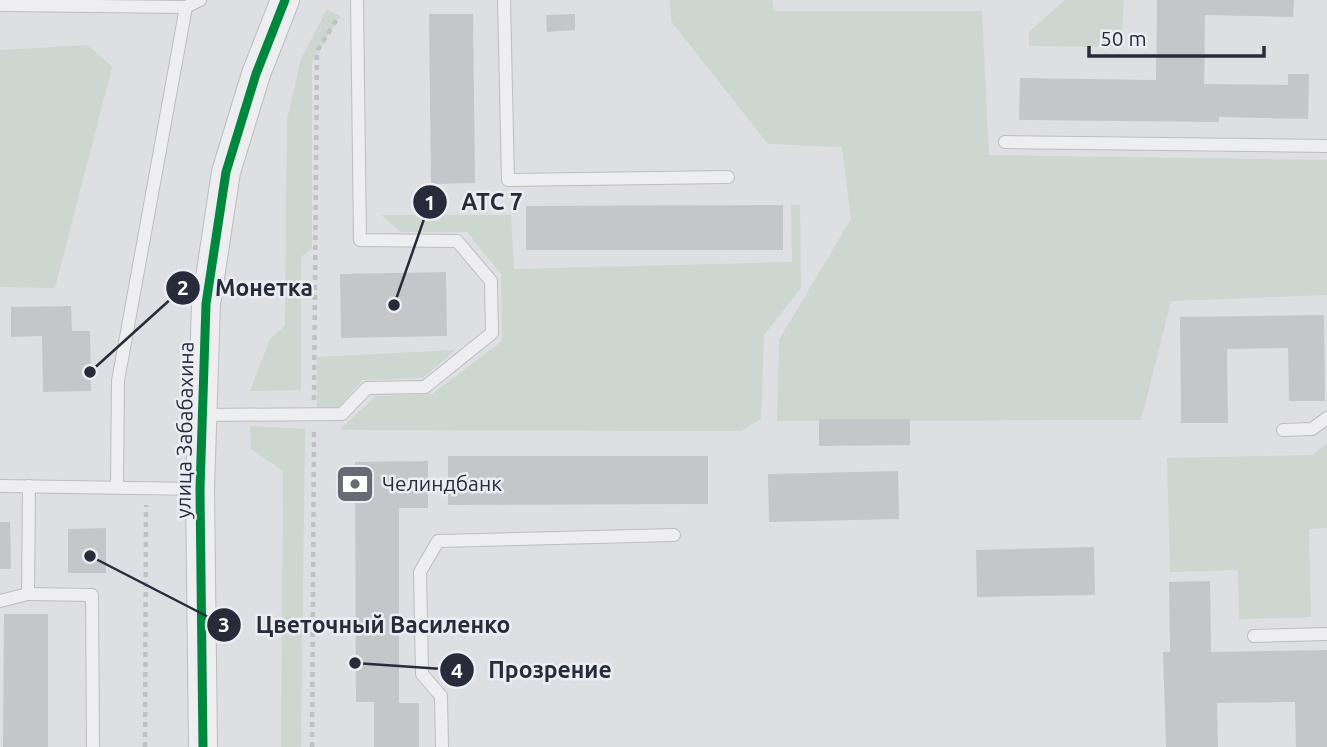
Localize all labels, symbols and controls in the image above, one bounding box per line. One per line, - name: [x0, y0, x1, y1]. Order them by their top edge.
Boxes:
- scale bar: [1089, 14, 1264, 58]
- text: 50 m: [1100, 26, 1147, 50]
- callout: АТС 7: [413, 180, 537, 224]
- text: АТС 7: [461, 189, 523, 214]
- text: 1: [424, 190, 436, 214]
- callout: Монетка: [166, 266, 327, 310]
- text: 2: [177, 275, 189, 299]
- text: Монетка: [215, 275, 313, 300]
- street label: улица Забабахина: [170, 341, 198, 519]
- bank icon: Челиндбанк: [334, 463, 376, 505]
- place label: Челиндбанк: [382, 471, 502, 495]
- callout: Цветочный Василенко: [207, 603, 524, 647]
- text: 3: [218, 612, 230, 636]
- text: Цветочный Василенко: [256, 612, 510, 637]
- callout: Прозрение: [439, 648, 626, 692]
- text: Прозрение: [488, 657, 612, 682]
- text: 4: [451, 658, 463, 682]

